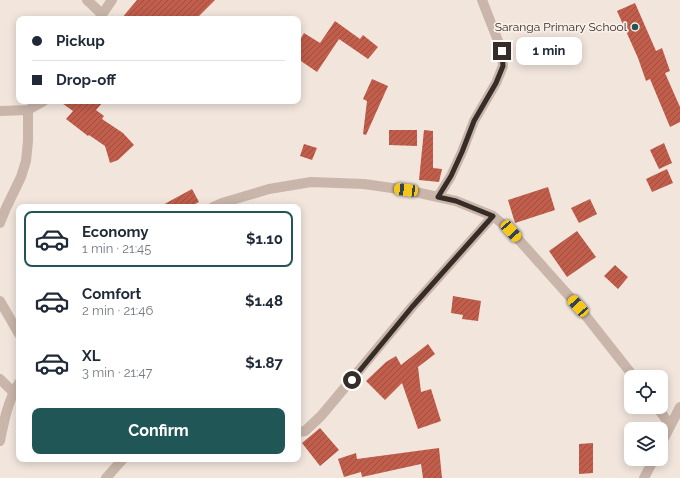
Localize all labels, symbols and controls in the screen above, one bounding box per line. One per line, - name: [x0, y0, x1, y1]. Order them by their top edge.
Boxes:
- place label: Saranga Primary School: [495, 20, 628, 34]
- marker: Saranga Primary School: [630, 22, 640, 32]
- text: Pickup: [56, 32, 105, 50]
- callout: 1 min: [516, 37, 582, 65]
- route end: [493, 42, 511, 60]
- text: 1 min: [533, 43, 565, 58]
- text: Drop-off: [56, 71, 116, 89]
- car: [393, 183, 419, 197]
- car: [499, 218, 523, 244]
- icon: car: [34, 221, 70, 257]
- text: Economy: [82, 223, 149, 241]
- text: $1.10: [246, 230, 283, 248]
- text: 1 min · 21:45: [82, 241, 151, 256]
- icon: car: [34, 283, 70, 319]
- text: Comfort: [82, 285, 141, 303]
- text: $1.48: [245, 292, 283, 310]
- car: [566, 293, 590, 319]
- text: 2 min · 21:46: [82, 303, 153, 318]
- icon: car: [34, 345, 70, 381]
- text: XL: [82, 347, 100, 365]
- text: $1.87: [245, 354, 283, 372]
- text: 3 min · 21:47: [82, 365, 152, 380]
- map controls: [624, 370, 668, 466]
- button: locate: [624, 370, 668, 414]
- route start: [343, 371, 361, 389]
- button: Confirm: [32, 408, 285, 454]
- button: layers: [624, 422, 668, 466]

